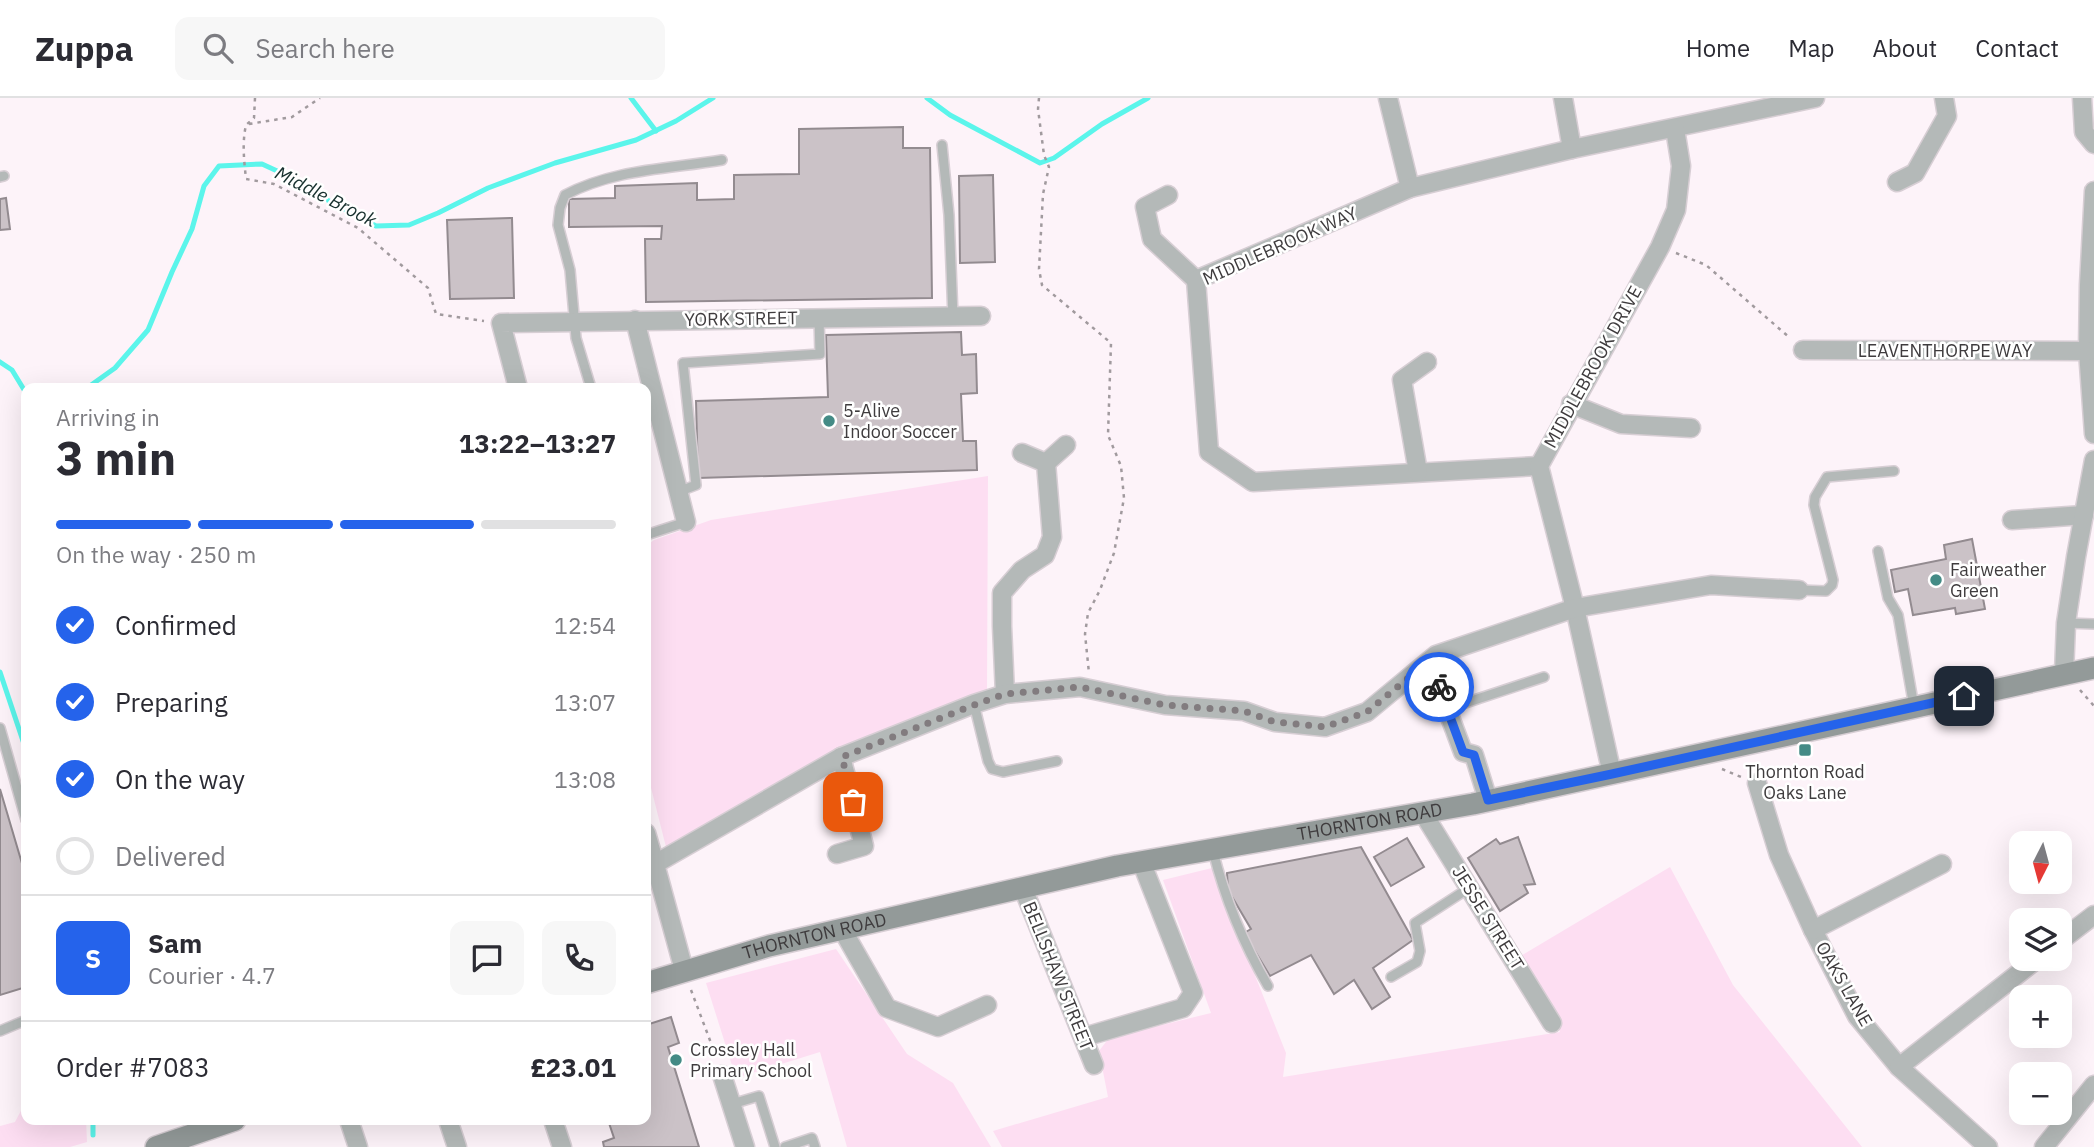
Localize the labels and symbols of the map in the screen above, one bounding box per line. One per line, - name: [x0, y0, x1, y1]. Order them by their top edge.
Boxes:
- water label: Middle Brook: [271, 160, 382, 232]
- street label: MIDDLEBROOK WAY: [1199, 201, 1361, 290]
- street label: MIDDLEBROOK DRIVE: [1538, 282, 1647, 452]
- street label: YORK STREET: [684, 306, 798, 331]
- street label: LEAVENTHORPE WAY: [1858, 339, 2033, 362]
- place label: 5-Alive Indoor Soccer: [843, 399, 957, 443]
- marker: 5-Alive Indoor Soccer: [821, 413, 837, 429]
- place label: Fairweather Green: [1950, 558, 2047, 602]
- marker: Fairweather Green: [1928, 572, 1944, 588]
- courier: [1404, 652, 1474, 722]
- pin: [1934, 666, 1994, 726]
- marker: Thornton Road Oaks Lane: [1797, 742, 1813, 758]
- place label: Thornton Road Oaks Lane: [1745, 760, 1865, 804]
- pin: [823, 772, 883, 832]
- street label: THORNTON ROAD: [1295, 798, 1444, 845]
- north arrow: [2009, 831, 2072, 894]
- street label: JESSE STREET: [1447, 861, 1530, 974]
- street label: BELLSHAW STREET: [1018, 898, 1099, 1054]
- street label: THORNTON ROAD: [740, 907, 889, 964]
- street label: OAKS LANE: [1811, 937, 1878, 1030]
- place label: Crossley Hall Primary School: [690, 1038, 812, 1082]
- marker: Crossley Hall Primary School: [668, 1052, 684, 1068]

